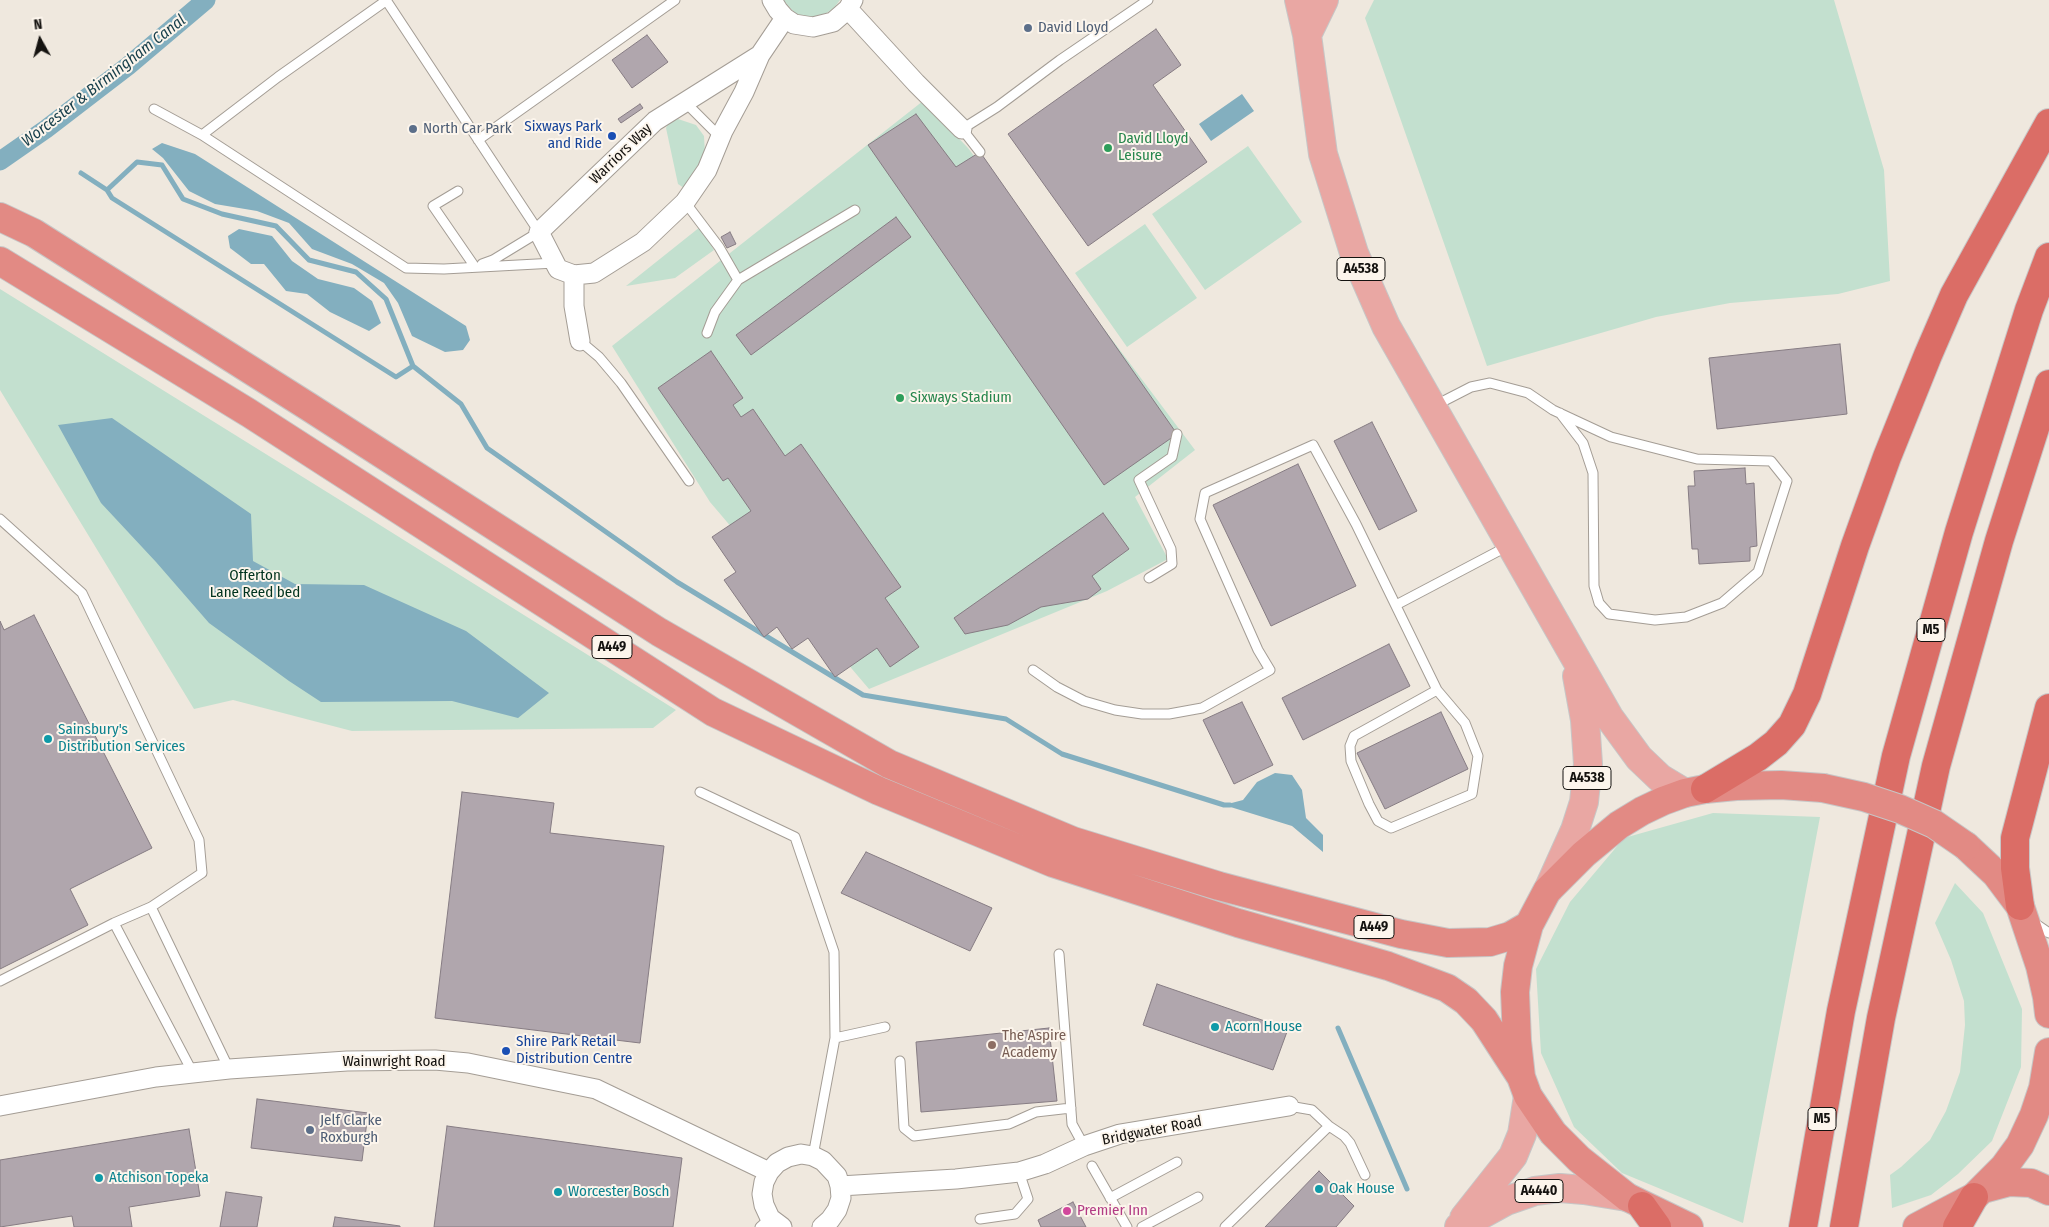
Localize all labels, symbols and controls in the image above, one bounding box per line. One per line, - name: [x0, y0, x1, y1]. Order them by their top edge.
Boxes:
- water label: Worcester & Birmingham Canal: [18, 11, 190, 151]
- north arrow: [15, 15, 65, 65]
- text: N: [33, 16, 43, 34]
- place label: David Lloyd: [1038, 19, 1109, 37]
- marker: David Lloyd: [1022, 22, 1034, 34]
- place label: Sixways Park and Ride: [524, 118, 602, 153]
- place label: North Car Park: [423, 120, 512, 138]
- street label: Warriors Way: [586, 120, 656, 188]
- marker: North Car Park: [407, 123, 419, 135]
- marker: Sixways Park and Ride: [606, 130, 618, 142]
- place label: David Lloyd Leisure: [1118, 130, 1189, 165]
- marker: David Lloyd Leisure: [1102, 142, 1114, 154]
- road number: A4538: [1337, 258, 1385, 280]
- place label: Sixways Stadium: [910, 389, 1012, 407]
- marker: Sixways Stadium: [894, 392, 906, 404]
- park label: Offerton Lane Reed bed: [210, 567, 300, 602]
- road number: M5: [1917, 618, 1945, 642]
- road number: A449: [592, 636, 632, 659]
- place label: Sainsbury's Distribution Services: [58, 721, 185, 756]
- marker: Sainsbury's Distribution Services: [42, 733, 54, 745]
- road number: A4538: [1563, 766, 1611, 790]
- road number: A449: [1354, 916, 1394, 939]
- place label: Acorn House: [1225, 1018, 1302, 1036]
- marker: Acorn House: [1209, 1021, 1221, 1033]
- place label: The Aspire Academy: [1002, 1027, 1066, 1062]
- place label: Shire Park Retail Distribution Centre: [516, 1033, 632, 1068]
- marker: The Aspire Academy: [986, 1039, 998, 1051]
- marker: Shire Park Retail Distribution Centre: [500, 1045, 512, 1057]
- street label: Wainwright Road: [342, 1053, 446, 1071]
- road number: M5: [1808, 1108, 1836, 1130]
- place label: Jelf Clarke Roxburgh: [320, 1112, 382, 1147]
- street label: Bridgwater Road: [1101, 1113, 1203, 1149]
- marker: Jelf Clarke Roxburgh: [304, 1124, 316, 1136]
- place label: Atchison Topeka: [109, 1169, 209, 1187]
- marker: Atchison Topeka: [93, 1172, 105, 1184]
- place label: Oak House: [1329, 1180, 1395, 1198]
- road number: A4440: [1515, 1180, 1563, 1202]
- place label: Worcester Bosch: [568, 1183, 669, 1201]
- marker: Oak House: [1313, 1183, 1325, 1195]
- marker: Worcester Bosch: [552, 1186, 564, 1198]
- place label: Premier Inn: [1077, 1202, 1148, 1220]
- marker: Premier Inn: [1061, 1205, 1073, 1217]

